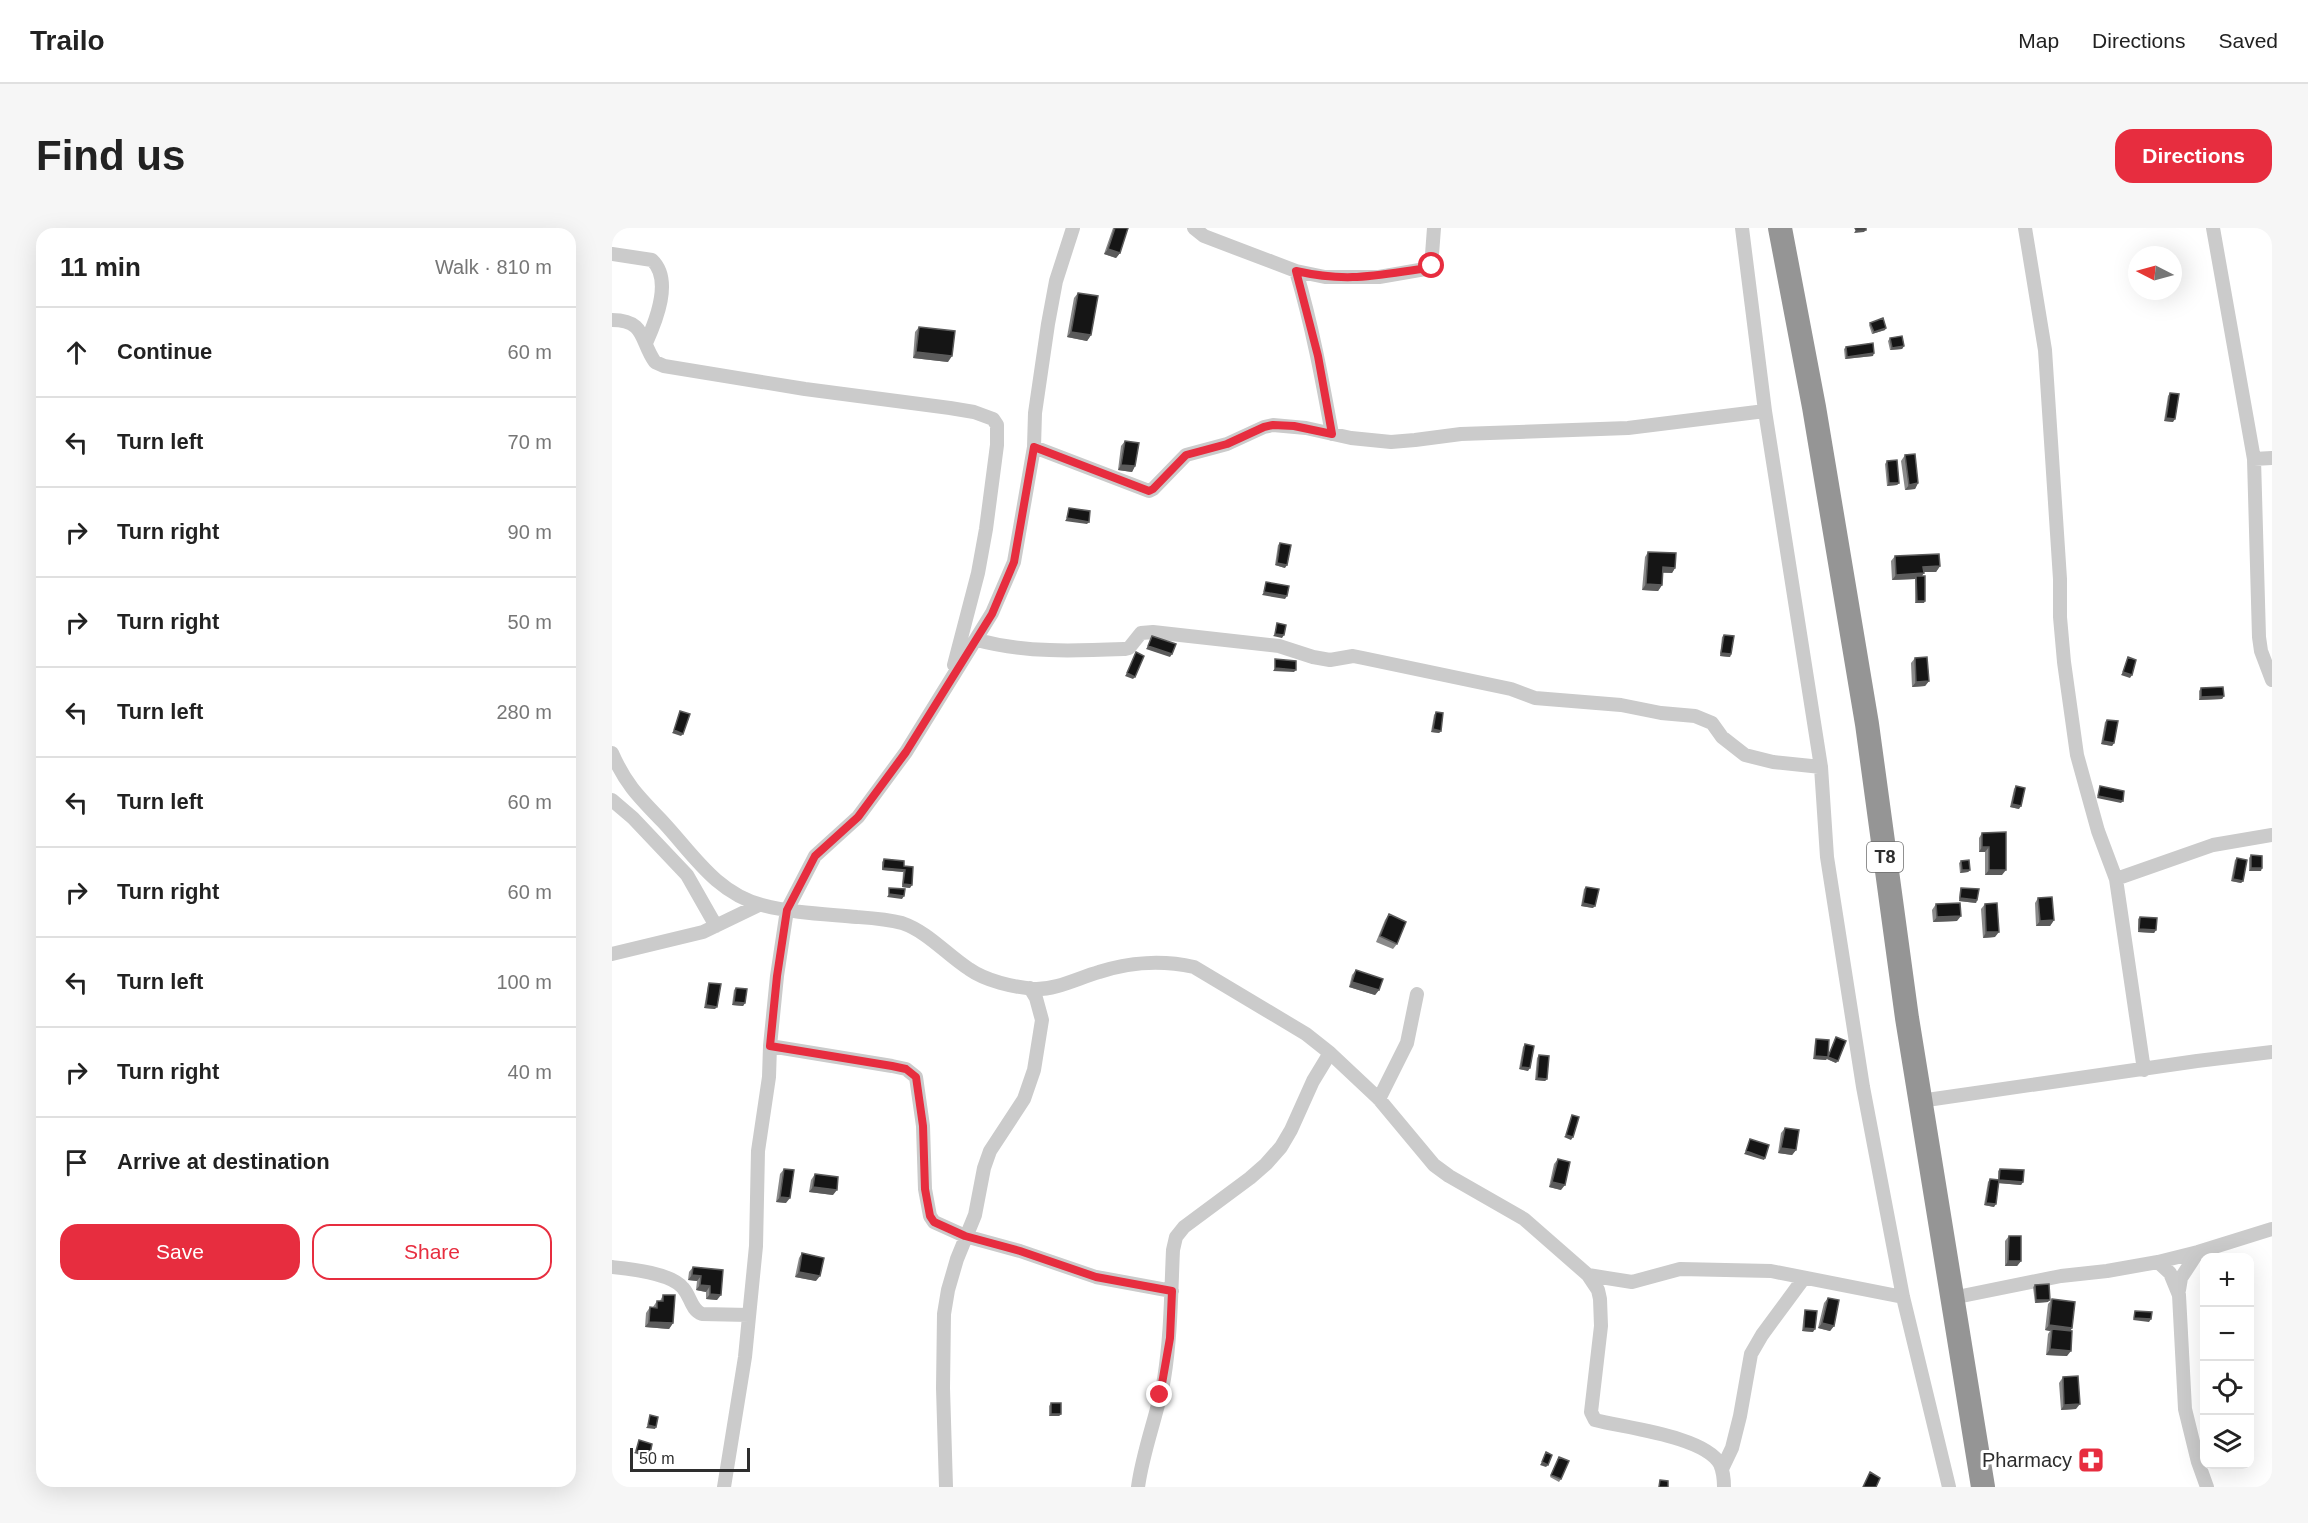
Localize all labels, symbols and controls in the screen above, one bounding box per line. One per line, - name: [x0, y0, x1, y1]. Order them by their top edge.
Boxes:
- text: Trailo: [30, 25, 105, 56]
- text: Map: [2018, 29, 2059, 52]
- text: Directions: [2092, 29, 2185, 52]
- text: Saved: [2218, 29, 2278, 52]
- button: Directions: [2115, 129, 2272, 183]
- text: Find us: [36, 132, 185, 179]
- north arrow: [2128, 246, 2182, 300]
- text: 11 min: [60, 252, 141, 282]
- route start: [1418, 252, 1444, 278]
- text: Walk · 810 m: [435, 256, 552, 278]
- icon: ahead: [60, 336, 93, 369]
- text: Continue: [117, 339, 212, 364]
- text: 60 m: [508, 341, 552, 363]
- icon: left: [60, 426, 93, 459]
- text: Turn left: [117, 429, 203, 454]
- text: 70 m: [508, 431, 552, 453]
- icon: right: [60, 516, 93, 549]
- text: Turn right: [117, 519, 219, 544]
- text: 90 m: [508, 521, 552, 543]
- icon: right: [60, 606, 93, 639]
- text: Turn right: [117, 609, 219, 634]
- text: 50 m: [508, 611, 552, 633]
- icon: left: [60, 696, 93, 729]
- text: Turn left: [117, 699, 203, 724]
- text: 280 m: [496, 701, 552, 723]
- icon: left: [60, 786, 93, 819]
- text: Turn left: [117, 789, 203, 814]
- text: 60 m: [508, 791, 552, 813]
- road number: T8: [1867, 842, 1903, 872]
- icon: right: [60, 876, 93, 909]
- text: Turn right: [117, 879, 219, 904]
- text: 60 m: [508, 881, 552, 903]
- icon: left: [60, 966, 93, 999]
- text: Turn left: [117, 969, 203, 994]
- text: 100 m: [496, 971, 552, 993]
- icon: right: [60, 1056, 93, 1089]
- text: Turn right: [117, 1059, 219, 1084]
- text: 40 m: [508, 1061, 552, 1083]
- icon: arrive: [60, 1146, 93, 1179]
- text: Arrive at destination: [117, 1149, 330, 1174]
- button: Save: [60, 1224, 300, 1280]
- button: Share: [312, 1224, 552, 1280]
- map controls: [2200, 1253, 2254, 1469]
- button: +: [2200, 1253, 2254, 1307]
- button: −: [2200, 1307, 2254, 1361]
- button: locate: [2200, 1361, 2254, 1415]
- route end: [1146, 1381, 1172, 1407]
- button: layers: [2200, 1415, 2254, 1469]
- scale bar: [630, 1445, 750, 1472]
- pharmacy icon: Pharmacy: [2076, 1445, 2106, 1475]
- place label: Pharmacy: [1982, 1449, 2072, 1471]
- text: 50 m: [639, 1450, 675, 1467]

